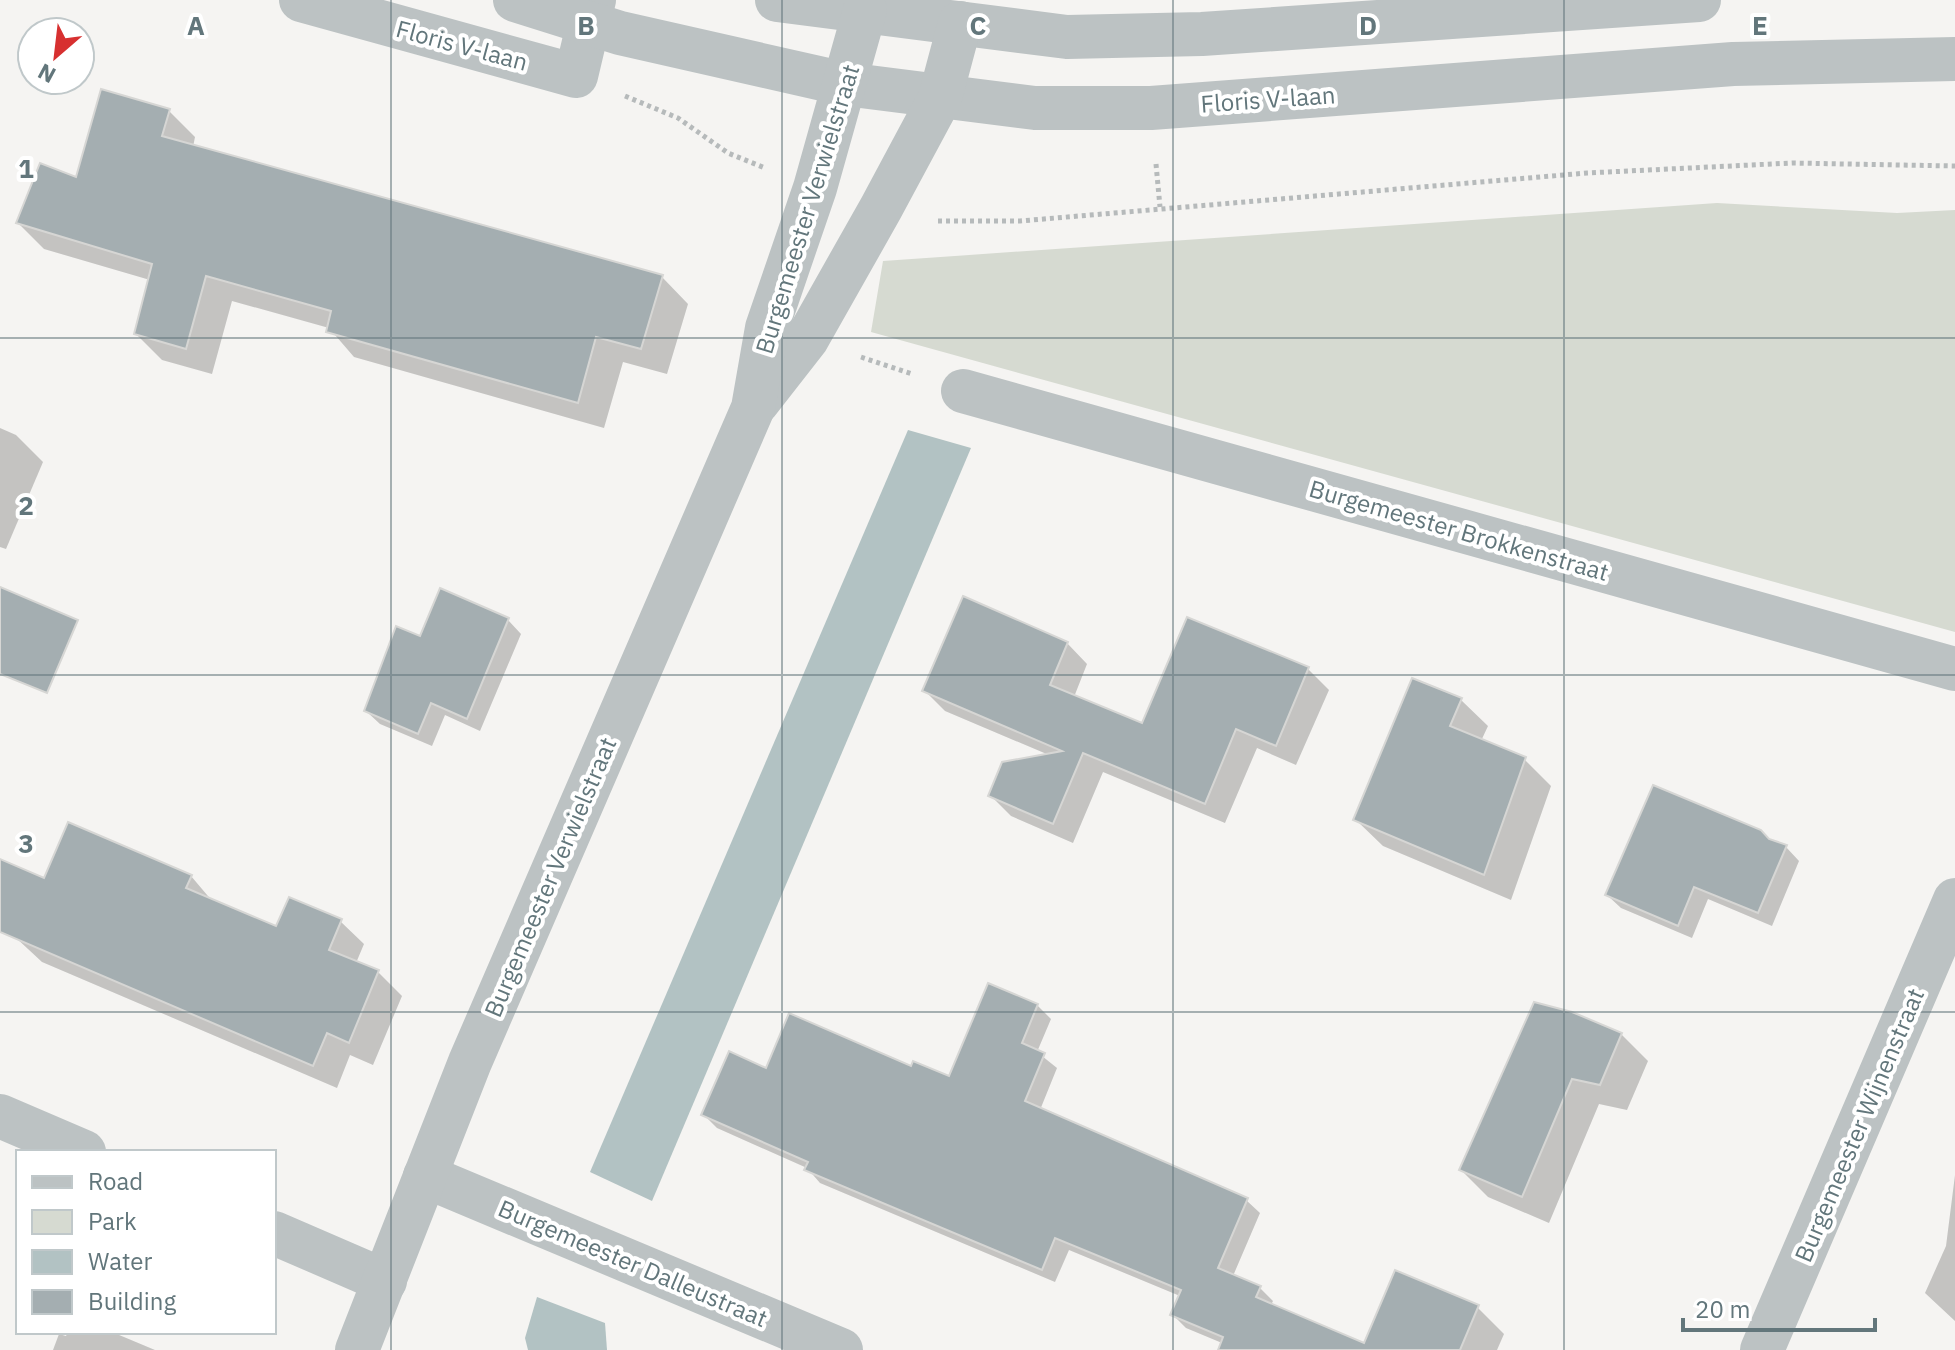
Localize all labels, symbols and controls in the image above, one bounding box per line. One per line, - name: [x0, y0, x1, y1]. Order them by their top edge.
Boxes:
- text: A: [187, 8, 205, 42]
- text: B: [577, 8, 595, 42]
- text: C: [970, 8, 987, 42]
- text: D: [1359, 8, 1377, 42]
- text: E: [1752, 8, 1768, 42]
- street label: Floris V-laan: [393, 12, 531, 78]
- north arrow: [16, 16, 96, 96]
- text: N: [33, 58, 60, 91]
- street label: Burgemeester Verwielstraat: [748, 60, 866, 358]
- street label: Floris V-laan: [1200, 78, 1336, 120]
- text: 1: [18, 151, 34, 185]
- street label: Burgemeester Brokkenstraat: [1305, 472, 1613, 588]
- text: 2: [18, 488, 34, 522]
- street label: Burgemeester Verwielstraat: [476, 732, 624, 1022]
- text: 3: [18, 826, 34, 860]
- street label: Burgemeester Wijnenstraat: [1787, 983, 1931, 1267]
- legend: [16, 1150, 276, 1334]
- text: Road: [88, 1165, 143, 1197]
- street label: Burgemeester Dalleustraat: [494, 1192, 772, 1334]
- text: Park: [88, 1205, 137, 1237]
- text: Water: [88, 1245, 152, 1277]
- scale bar: [1683, 1282, 1875, 1332]
- text: Building: [88, 1285, 176, 1317]
- text: 20 m: [1695, 1293, 1750, 1325]

